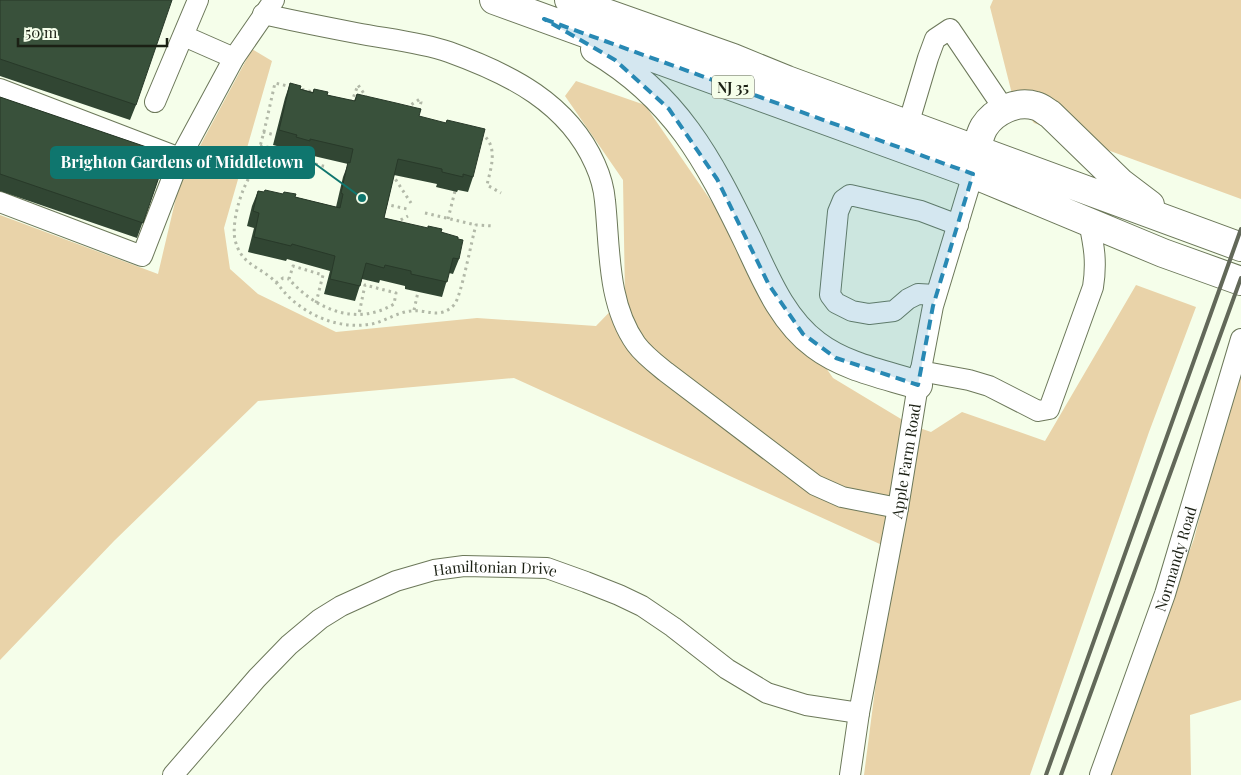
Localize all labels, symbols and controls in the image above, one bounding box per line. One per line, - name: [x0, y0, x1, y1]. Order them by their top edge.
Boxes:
- scale bar: [18, 15, 166, 47]
- text: 50 m: [25, 22, 58, 42]
- road number: NJ 35: [712, 75, 754, 98]
- callout: Brighton Gardens of Middletown: [51, 147, 314, 178]
- text: Brighton Gardens of Middletown: [61, 151, 304, 172]
- street label: Apple Farm Road: [886, 402, 925, 521]
- street label: Normandy Road: [1150, 504, 1201, 614]
- street label: Hamiltonian Drive: [432, 556, 560, 581]

